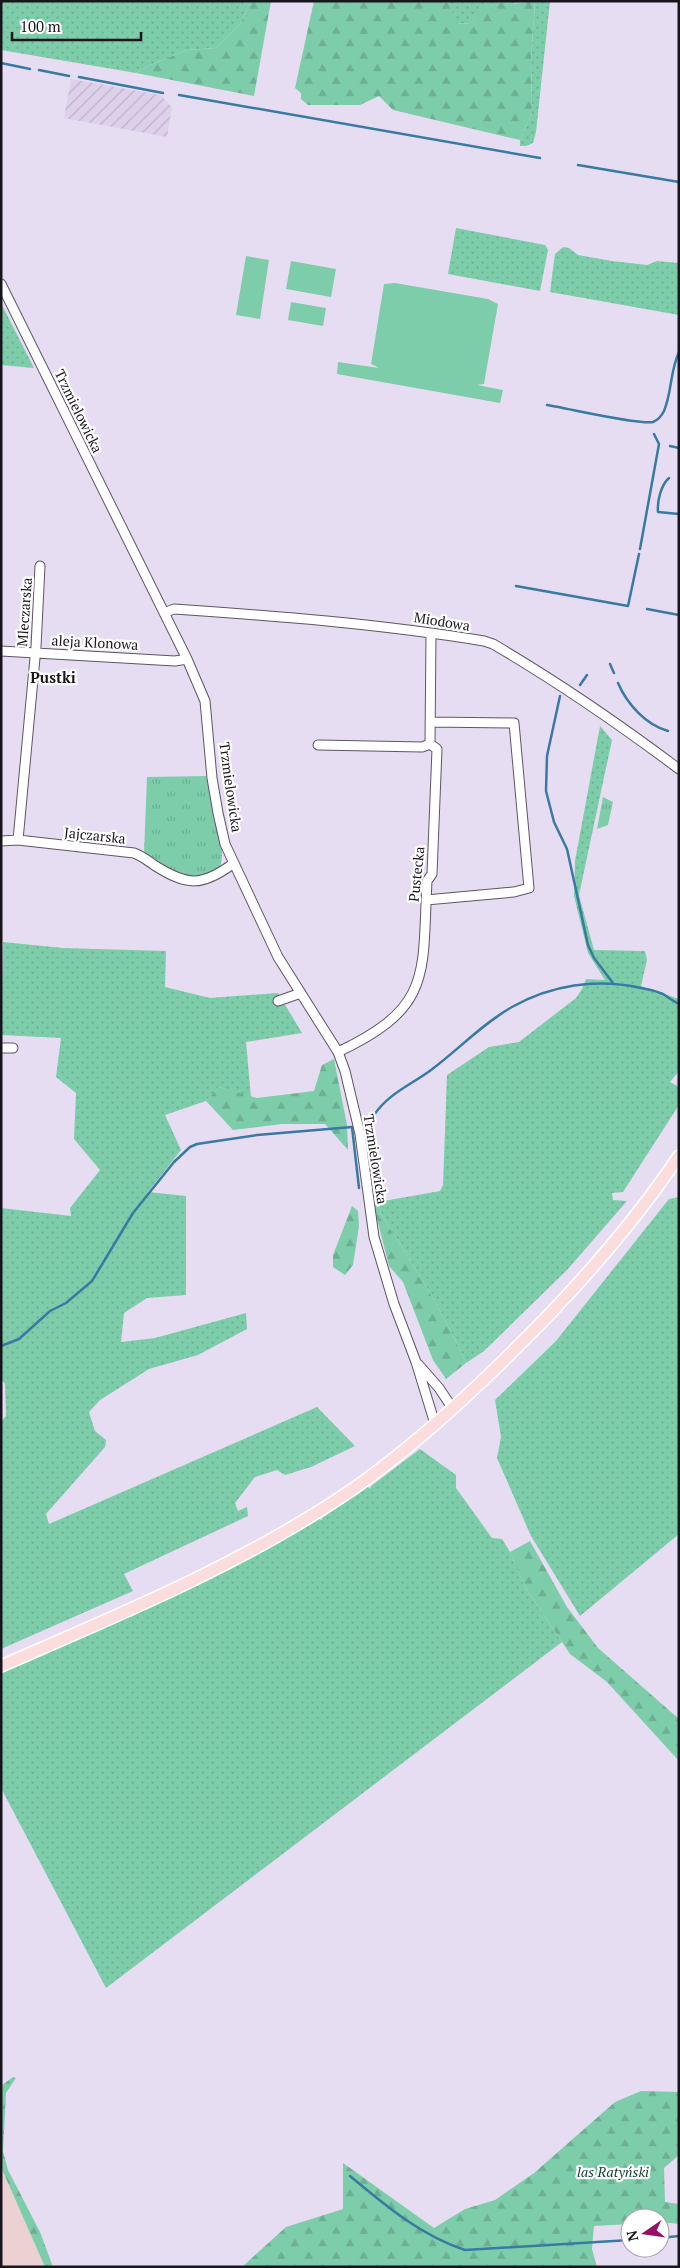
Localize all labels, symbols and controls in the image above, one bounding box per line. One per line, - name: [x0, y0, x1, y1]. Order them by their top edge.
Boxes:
- scale bar: [12, 10, 141, 42]
- text: 100 m: [20, 16, 61, 36]
- street label: Trzmielowicka: [51, 366, 107, 456]
- street label: Mleczarska: [12, 577, 36, 647]
- street label: Miodowa: [413, 607, 471, 635]
- street label: aleja Klonowa: [51, 630, 139, 654]
- district label: Pustki: [30, 667, 76, 687]
- street label: Trzmielowicka: [215, 741, 247, 833]
- street label: Jajczarska: [63, 822, 127, 848]
- street label: Pustecka: [404, 845, 428, 903]
- street label: Trzmielowicka: [360, 1113, 392, 1205]
- park label: las Ratyński: [577, 2162, 649, 2181]
- north arrow: [620, 2208, 670, 2258]
- text: N: [621, 2228, 642, 2243]

